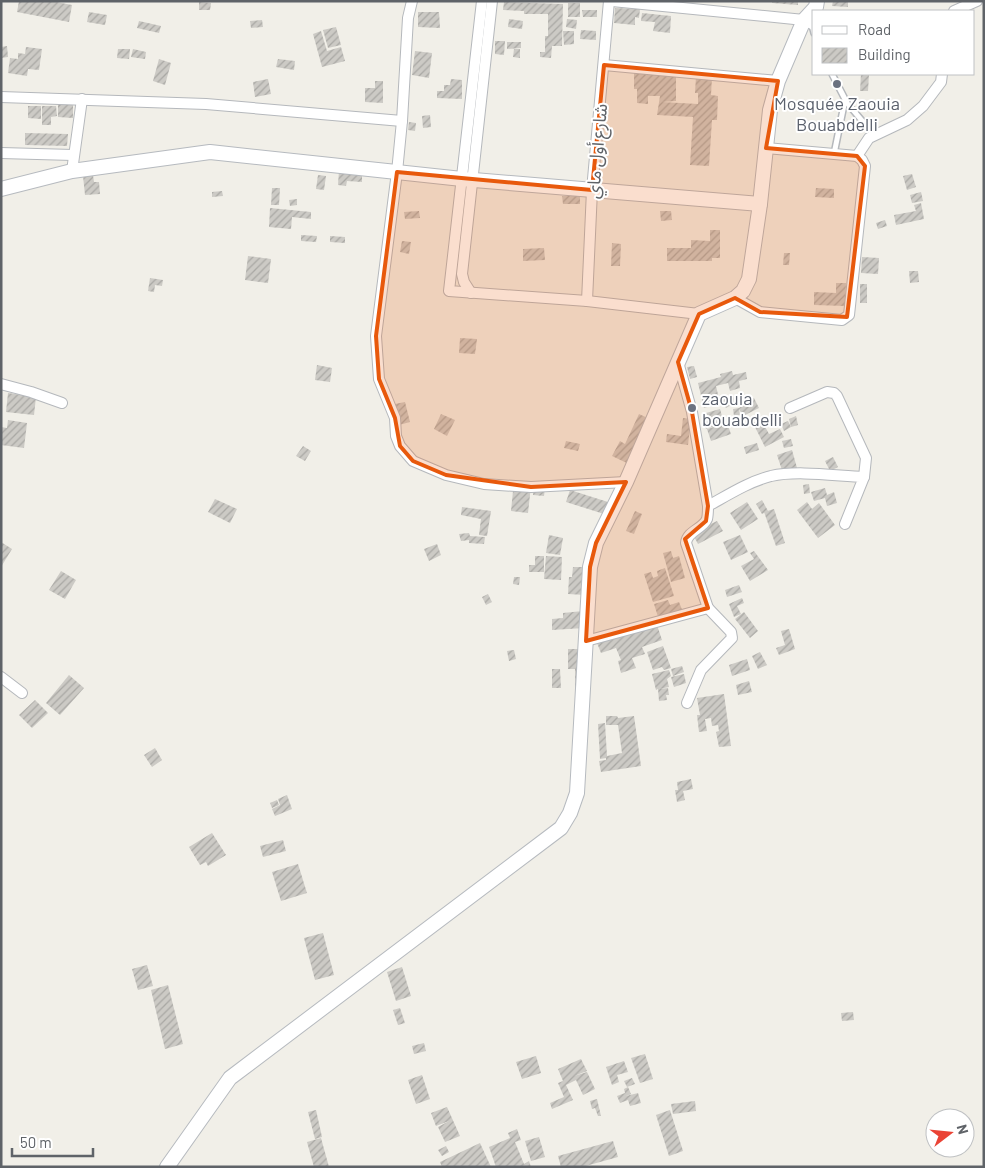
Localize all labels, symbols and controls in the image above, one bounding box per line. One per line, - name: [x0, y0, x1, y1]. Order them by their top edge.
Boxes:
- legend: [812, 10, 975, 75]
- text: Road: [858, 20, 891, 38]
- text: Building: [858, 45, 911, 63]
- marker: Mosquée Zaouia Bouabdelli: [831, 78, 843, 90]
- place label: Mosquée Zaouia Bouabdelli: [774, 92, 900, 135]
- street label: شارع أول ماي: [581, 103, 615, 200]
- place label: zaouia bouabdelli: [702, 387, 782, 430]
- marker: zaouia bouabdelli: [686, 402, 698, 414]
- north arrow: [925, 1108, 975, 1158]
- text: N: [954, 1122, 972, 1136]
- scale bar: [12, 1126, 94, 1158]
- text: 50 m: [20, 1133, 52, 1151]

